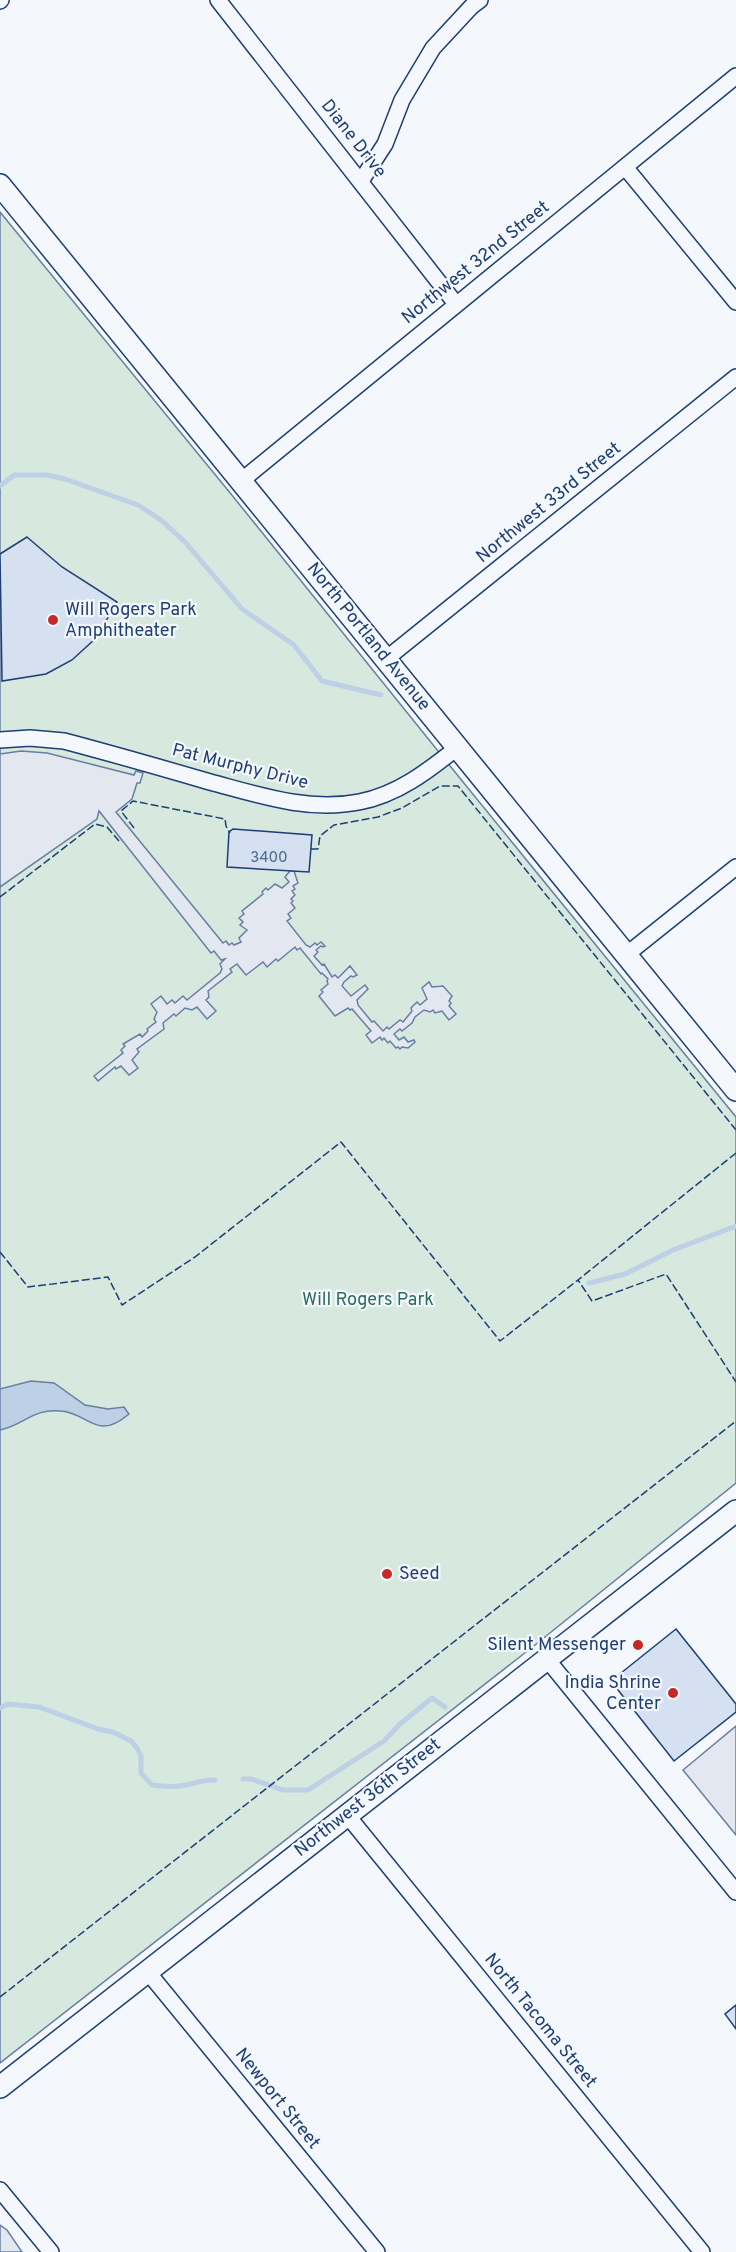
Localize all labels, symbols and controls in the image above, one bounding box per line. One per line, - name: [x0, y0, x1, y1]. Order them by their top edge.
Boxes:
- street label: Diane Drive: [315, 95, 391, 183]
- street label: Northwest 32nd Street: [397, 196, 555, 330]
- street label: Northwest 33rd Street: [472, 437, 626, 569]
- street label: North Portland Avenue: [301, 558, 435, 716]
- place label: Will Rogers Park Amphitheater: [65, 599, 197, 643]
- marker: Will Rogers Park Amphitheater: [46, 613, 60, 627]
- street label: Pat Murphy Drive: [170, 739, 310, 795]
- house number: 3400: [250, 849, 288, 868]
- park label: Will Rogers Park: [302, 1289, 434, 1312]
- place label: Seed: [399, 1563, 440, 1586]
- marker: Seed: [380, 1567, 394, 1581]
- place label: Silent Messenger: [487, 1634, 626, 1657]
- marker: Silent Messenger: [631, 1638, 645, 1652]
- place label: India Shrine Center: [564, 1672, 661, 1716]
- marker: India Shrine Center: [666, 1686, 680, 1700]
- street label: Northwest 36th Street: [290, 1734, 446, 1862]
- street label: North Tacoma Street: [479, 1949, 601, 2093]
- street label: Newport Street: [229, 2044, 325, 2154]

